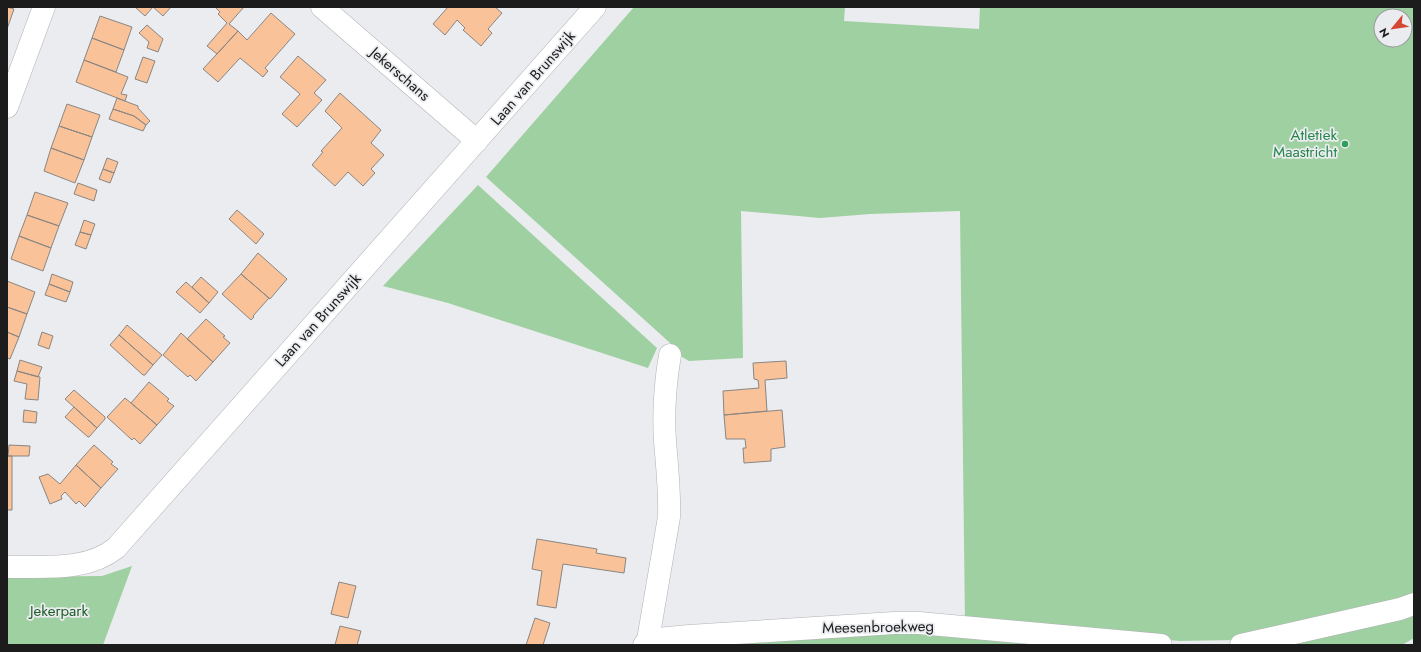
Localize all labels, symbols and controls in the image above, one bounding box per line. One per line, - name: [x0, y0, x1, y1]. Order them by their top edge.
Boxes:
- north arrow: [1373, 8, 1413, 48]
- street label: Laan van Brunswijk: [486, 25, 581, 130]
- text: N: [1375, 25, 1393, 41]
- street label: Jekerschans: [364, 41, 435, 106]
- place label: Atletiek Maastricht: [1273, 124, 1337, 163]
- marker: Atletiek Maastricht: [1340, 139, 1350, 149]
- street label: Laan van Brunswijk: [270, 268, 366, 372]
- park label: Jekerpark: [28, 600, 88, 622]
- street label: Meesenbroekweg: [822, 615, 934, 639]

